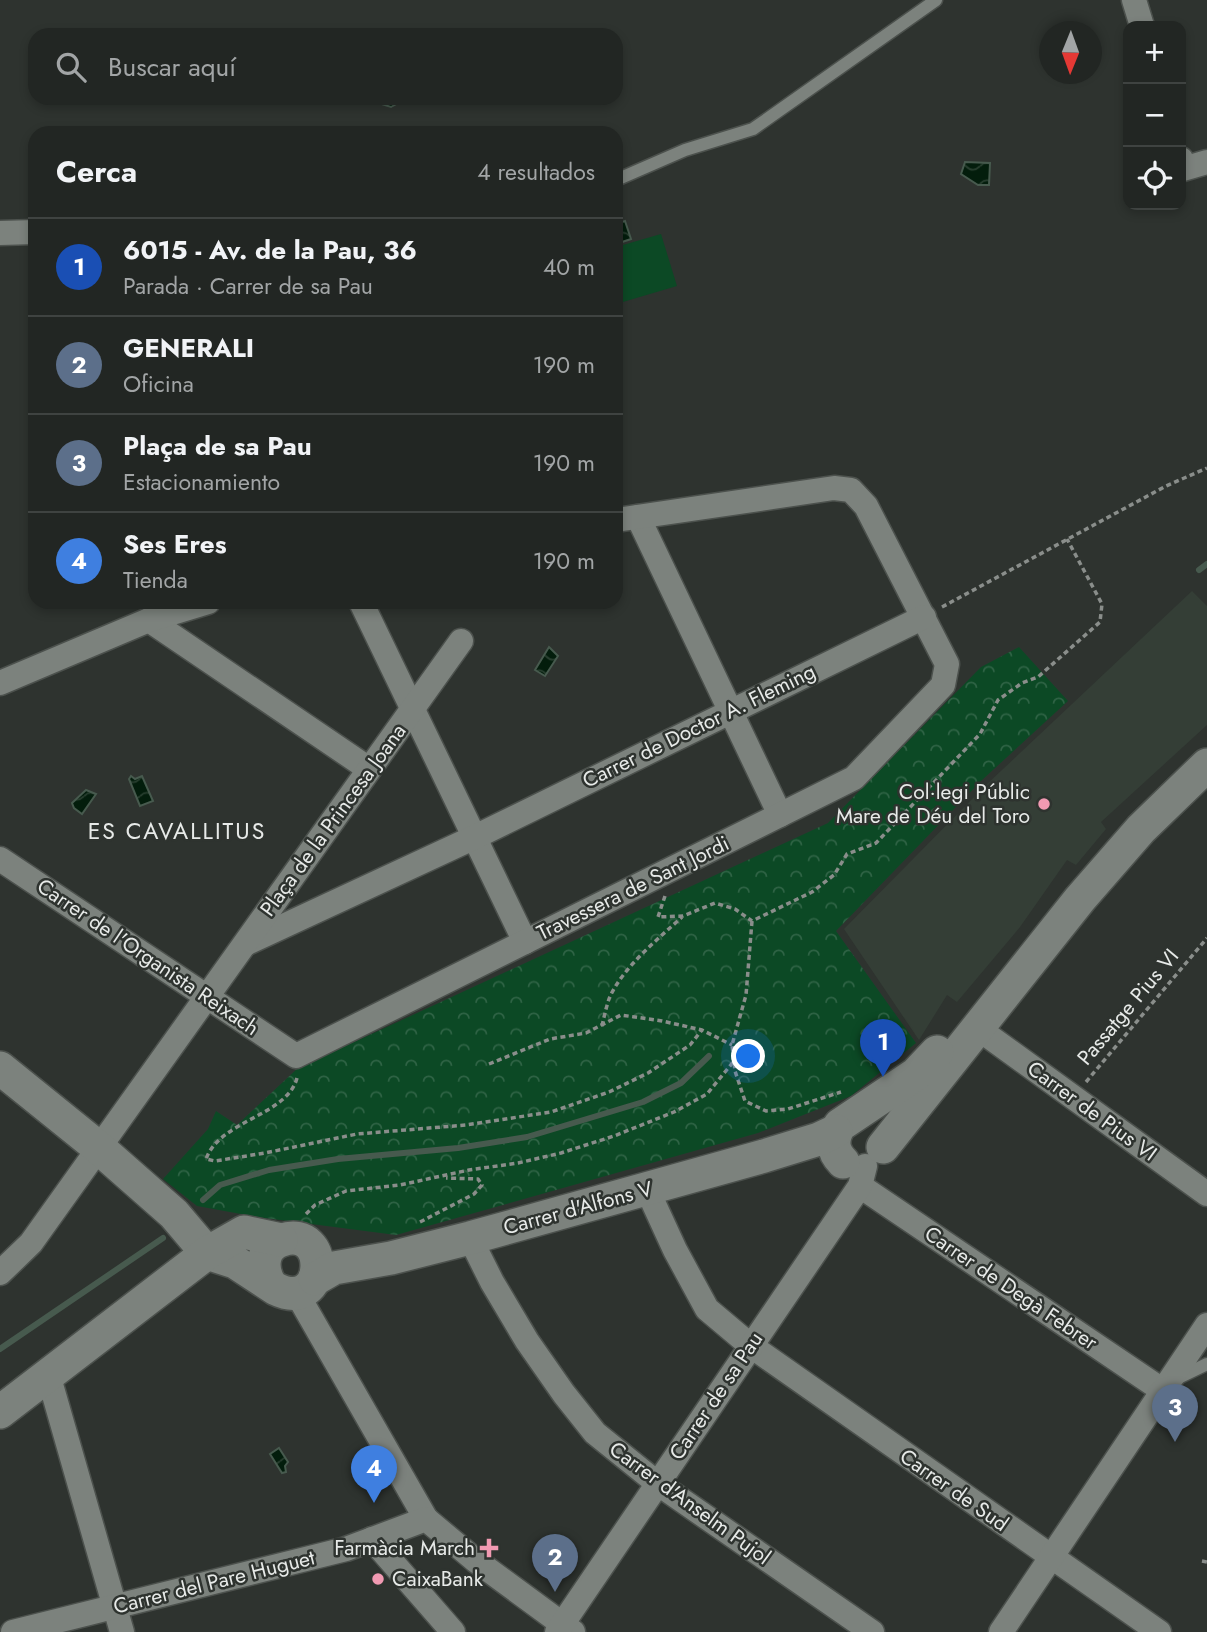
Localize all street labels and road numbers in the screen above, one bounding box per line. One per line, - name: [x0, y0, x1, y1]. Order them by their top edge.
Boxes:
- street label: Carrer de Doctor A. Fleming: [577, 656, 821, 796]
- street label: Plaça de la Princesa Joana: [253, 718, 413, 922]
- street label: Travessera de Sant Jordi: [532, 828, 734, 948]
- street label: Carrer de l'Organista Reixach: [31, 871, 265, 1043]
- street label: Passatge Pius VI: [1070, 942, 1186, 1072]
- street label: Carrer de Pius VI: [1021, 1054, 1163, 1168]
- street label: Carrer d'Alfons V: [500, 1174, 656, 1242]
- street label: Carrer de Degà Febrer: [918, 1219, 1104, 1358]
- street label: Carrer de sa Pau: [662, 1326, 770, 1466]
- street label: Carrer d'Anselm Pujol: [603, 1434, 777, 1572]
- street label: Carrer de Sud: [894, 1441, 1014, 1539]
- street label: Carrer del Pare Huguet: [110, 1542, 318, 1622]

